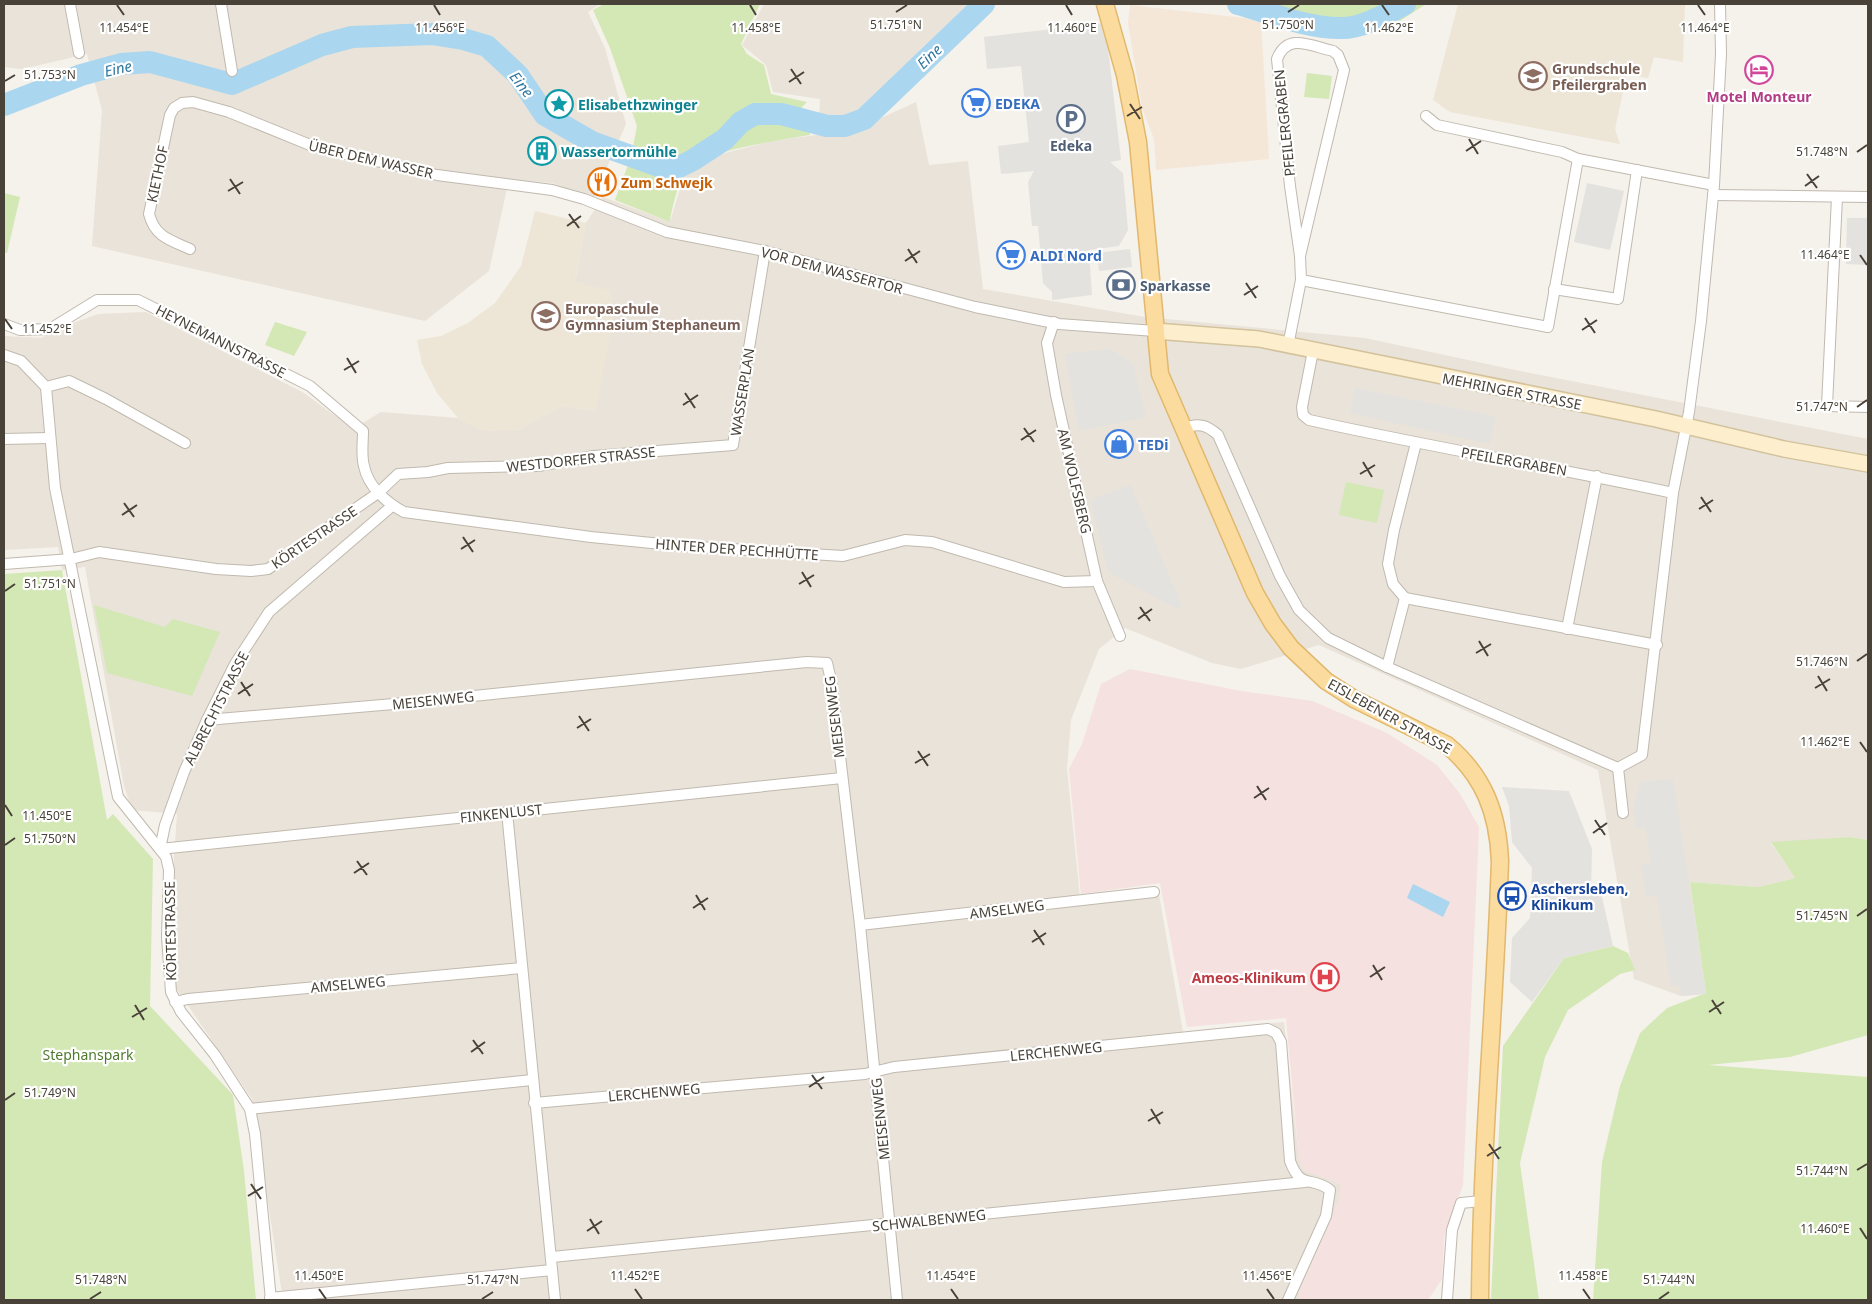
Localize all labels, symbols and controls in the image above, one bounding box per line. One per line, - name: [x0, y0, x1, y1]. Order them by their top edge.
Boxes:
- text: 51.751°N: [870, 16, 922, 33]
- text: 51.750°N: [1262, 16, 1314, 33]
- text: 11.454°E: [99, 19, 149, 36]
- text: 11.456°E: [415, 19, 465, 36]
- text: 11.458°E: [731, 19, 781, 36]
- text: 11.460°E: [1047, 19, 1097, 36]
- text: 11.462°E: [1364, 19, 1414, 36]
- text: 11.464°E: [1680, 19, 1730, 36]
- water label: Eine: [912, 39, 946, 73]
- water label: Eine: [102, 55, 134, 81]
- hotel icon: Motel Monteur: [1744, 55, 1774, 85]
- place label: Grundschule Pfeilergraben: [1552, 59, 1647, 94]
- school or university icon: Grundschule Pfeilergraben: [1518, 61, 1548, 91]
- text: 51.753°N: [24, 66, 76, 83]
- water label: Eine: [506, 67, 539, 101]
- street label: PFEILERGRABEN: [1269, 69, 1299, 177]
- place label: Motel Monteur: [1706, 87, 1812, 106]
- supermarket icon: EDEKA: [961, 88, 991, 118]
- place icon: Elisabethzwinger: [544, 89, 574, 119]
- place label: EDEKA: [995, 94, 1040, 113]
- place label: Elisabethzwinger: [578, 95, 698, 114]
- parking icon: Edeka: [1056, 104, 1086, 134]
- street label: ÜBER DEM WASSER: [307, 135, 435, 183]
- building icon: Wassertormühle: [527, 136, 557, 166]
- place label: Edeka: [1050, 136, 1092, 155]
- place label: Wassertormühle: [561, 142, 677, 161]
- text: 51.748°N: [1796, 143, 1848, 160]
- street label: KIETHOF: [142, 144, 172, 204]
- restaurant icon: Zum Schwejk: [587, 167, 617, 197]
- place label: Zum Schwejk: [621, 173, 713, 192]
- supermarket icon: ALDI Nord: [996, 240, 1026, 270]
- street label: VOR DEM WASSERTOR: [759, 242, 905, 298]
- place label: ALDI Nord: [1030, 246, 1102, 265]
- text: 11.464°E: [1800, 246, 1850, 263]
- bank icon: Sparkasse: [1106, 270, 1136, 300]
- place label: Sparkasse: [1140, 276, 1211, 295]
- place label: Europaschule Gymnasium Stephaneum: [565, 299, 741, 334]
- street label: HEYNEMANNSTRASSE: [153, 300, 289, 382]
- school or university icon: Europaschule Gymnasium Stephaneum: [531, 301, 561, 331]
- text: 11.452°E: [22, 320, 72, 337]
- street label: WASSERPLAN: [726, 347, 758, 437]
- street label: MEHRINGER STRASSE: [1441, 368, 1583, 414]
- text: 51.747°N: [1796, 398, 1848, 415]
- street label: AM WOLFSBERG: [1054, 427, 1096, 535]
- shop icon: TEDi: [1104, 429, 1134, 459]
- place label: TEDi: [1138, 435, 1168, 454]
- street label: WESTDORFER STRASSE: [506, 442, 656, 476]
- street label: PFEILERGRABEN: [1459, 442, 1569, 480]
- street label: KÖRTESTRASSE: [267, 501, 361, 573]
- street label: HINTER DER PECHHÜTTE: [655, 534, 819, 564]
- text: 51.751°N: [24, 575, 76, 592]
- street label: ALBRECHTSTRASSE: [179, 648, 253, 768]
- text: 51.746°N: [1796, 653, 1848, 670]
- street label: EISLEBENER STRASSE: [1324, 674, 1456, 758]
- street label: MEISENWEG: [820, 675, 848, 759]
- street label: MEISENWEG: [391, 686, 475, 714]
- text: 11.462°E: [1800, 733, 1850, 750]
- street label: FINKENLUST: [459, 799, 543, 827]
- text: 11.450°E: [22, 807, 72, 824]
- text: 51.750°N: [24, 830, 76, 847]
- place label: Aschersleben, Klinikum: [1531, 879, 1629, 914]
- street label: KÖRTESTRASSE: [160, 881, 180, 981]
- bus stop icon: Aschersleben, Klinikum: [1497, 881, 1527, 911]
- street label: AMSELWEG: [969, 895, 1045, 923]
- text: 51.745°N: [1796, 907, 1848, 924]
- hospital icon: Ameos-Klinikum: [1310, 962, 1340, 992]
- place label: Ameos-Klinikum: [1192, 968, 1306, 987]
- street label: AMSELWEG: [310, 971, 386, 997]
- street label: LERCHENWEG: [1009, 1037, 1103, 1065]
- park label: Stephanspark: [43, 1045, 134, 1064]
- street label: MEISENWEG: [866, 1077, 894, 1161]
- street label: LERCHENWEG: [607, 1079, 701, 1105]
- text: 51.749°N: [24, 1084, 76, 1101]
- text: 51.744°N: [1796, 1162, 1848, 1179]
- street label: SCHWALBENWEG: [871, 1205, 987, 1235]
- text: 11.460°E: [1800, 1220, 1850, 1237]
- text: 11.450°E: [294, 1267, 344, 1284]
- text: 11.452°E: [610, 1267, 660, 1284]
- text: 11.454°E: [926, 1267, 976, 1284]
- text: 11.456°E: [1242, 1267, 1292, 1284]
- text: 11.458°E: [1558, 1267, 1608, 1284]
- text: 51.748°N: [75, 1271, 127, 1288]
- text: 51.747°N: [467, 1271, 519, 1288]
- text: 51.744°N: [1643, 1271, 1695, 1288]

